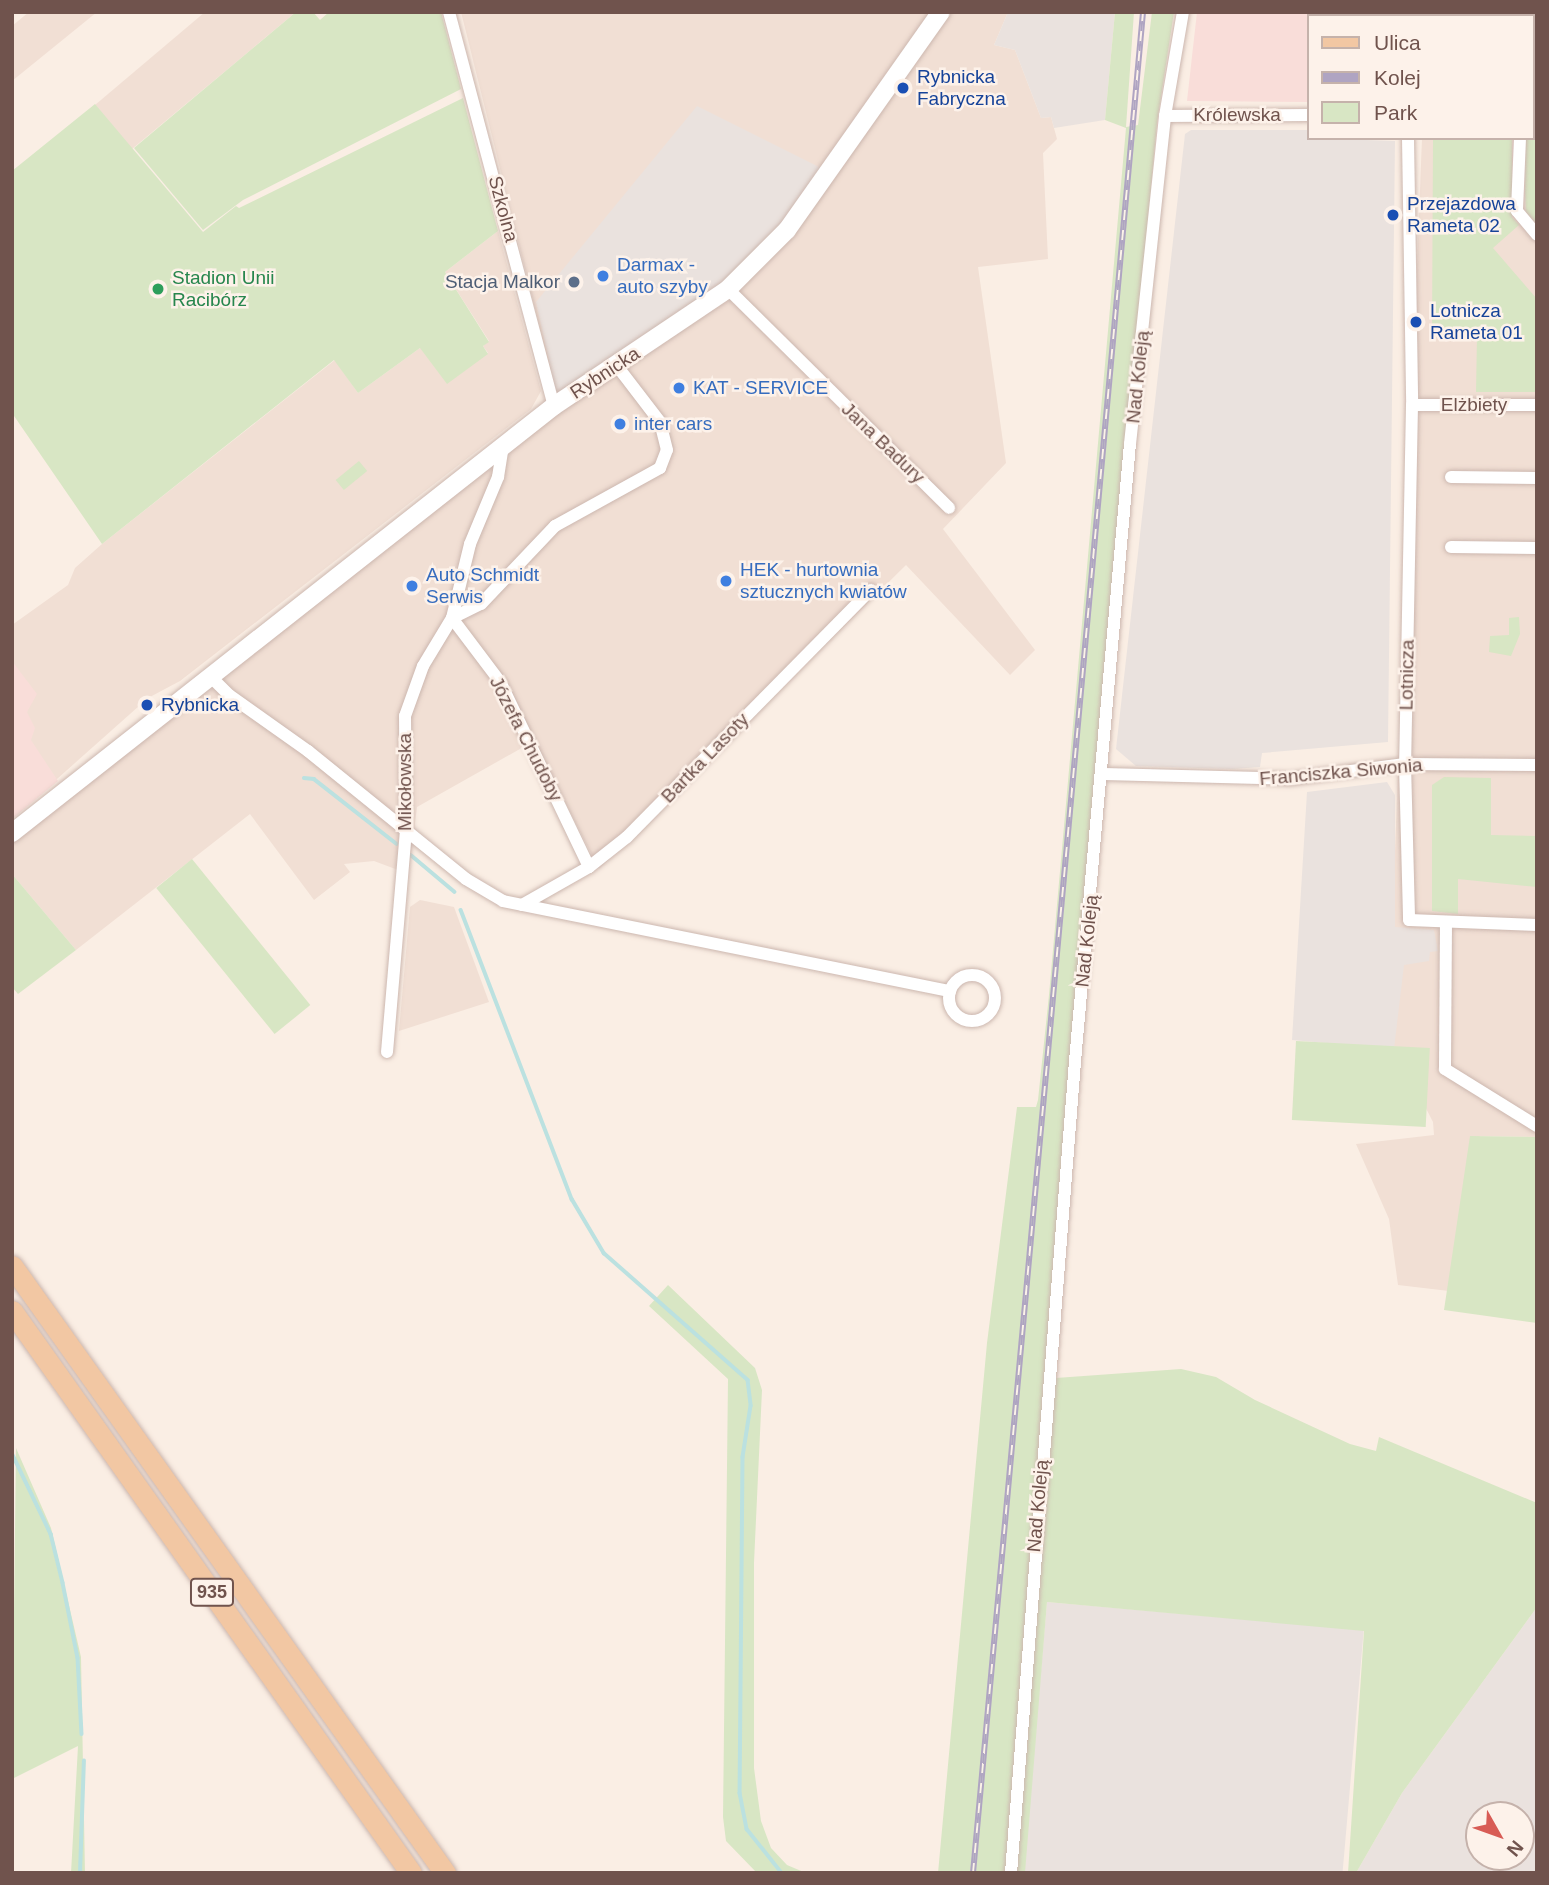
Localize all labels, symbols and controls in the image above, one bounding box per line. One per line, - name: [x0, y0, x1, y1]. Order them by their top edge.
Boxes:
- legend: [1308, 14, 1535, 140]
- text: Ulica: [1374, 31, 1421, 54]
- place label: Rybnicka Fabryczna: [917, 66, 1006, 110]
- text: Kolej: [1374, 66, 1421, 89]
- marker: Rybnicka Fabryczna: [895, 80, 911, 96]
- text: Park: [1374, 101, 1417, 124]
- street label: Królewska: [1193, 104, 1281, 126]
- street label: Szkolna: [483, 173, 523, 245]
- place label: Przejazdowa Rameta 02: [1407, 193, 1516, 237]
- marker: Przejazdowa Rameta 02: [1385, 207, 1401, 223]
- place label: Darmax - auto szyby: [617, 254, 708, 298]
- place label: Stadion Unii Racibórz: [172, 267, 274, 311]
- marker: Darmax - auto szyby: [595, 268, 611, 284]
- place label: Stacja Malkor: [445, 271, 560, 293]
- marker: Stacja Malkor: [566, 274, 582, 290]
- marker: Stadion Unii Racibórz: [150, 281, 166, 297]
- place label: Lotnicza Rameta 01: [1430, 300, 1523, 344]
- marker: Lotnicza Rameta 01: [1408, 314, 1424, 330]
- street label: Nad Koleją: [1122, 330, 1154, 424]
- street label: Rybnicka: [566, 342, 644, 404]
- place label: KAT - SERVICE: [693, 377, 828, 399]
- marker: KAT - SERVICE: [671, 380, 687, 396]
- street label: Elżbiety: [1441, 394, 1507, 416]
- street label: Jana Badury: [837, 398, 929, 488]
- place label: inter cars: [634, 413, 712, 435]
- marker: inter cars: [612, 416, 628, 432]
- place label: HEK - hurtownia sztucznych kwiatów: [740, 559, 907, 603]
- place label: Auto Schmidt Serwis: [426, 564, 539, 608]
- marker: HEK - hurtownia sztucznych kwiatów: [718, 573, 734, 589]
- marker: Auto Schmidt Serwis: [404, 578, 420, 594]
- street label: Lotnicza: [1395, 639, 1419, 711]
- street label: Józefa Chudoby: [485, 673, 567, 805]
- place label: Rybnicka: [161, 694, 239, 716]
- marker: Rybnicka: [139, 697, 155, 713]
- street label: Bartka Lasoty: [656, 708, 754, 808]
- street label: Mikołowska: [394, 733, 416, 831]
- street label: Franciszka Siwonia: [1258, 754, 1424, 790]
- street label: Nad Koleją: [1071, 894, 1103, 988]
- street label: Nad Koleją: [1023, 1459, 1053, 1553]
- road number: 935: [189, 1577, 235, 1606]
- north arrow: [1465, 1801, 1535, 1871]
- text: N: [1502, 1837, 1527, 1861]

